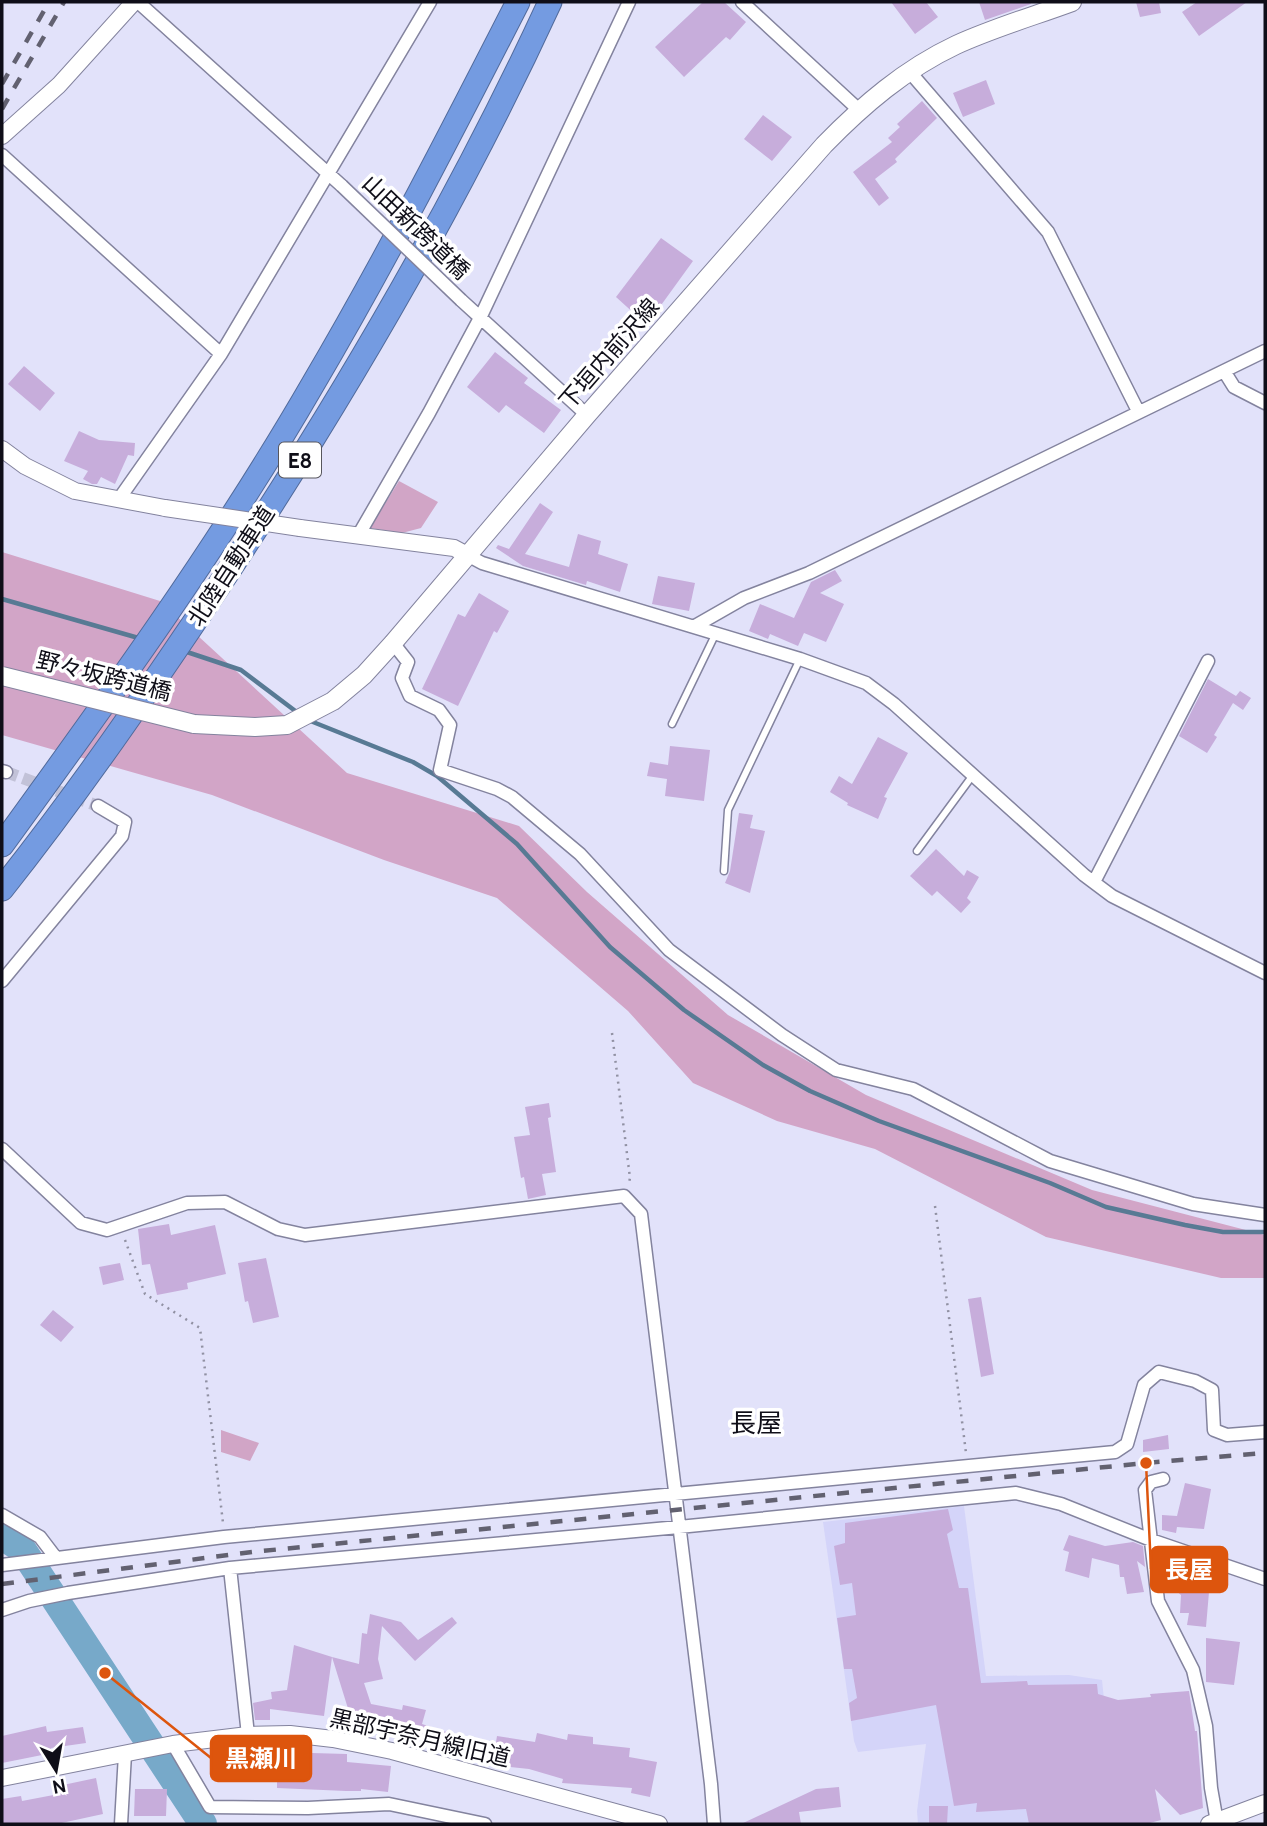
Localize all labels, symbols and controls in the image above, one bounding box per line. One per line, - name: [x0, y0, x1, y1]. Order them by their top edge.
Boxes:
- street label: 山田新跨道橋: [357, 169, 475, 285]
- street label: 下垣内前沢線: [553, 293, 665, 415]
- road number: E8: [279, 442, 321, 477]
- street label: 北陸自動車道: [182, 501, 280, 631]
- street label: 野々坂跨道橋: [34, 646, 174, 706]
- district label: 長屋: [730, 1407, 782, 1439]
- callout: 長屋: [1151, 1547, 1227, 1592]
- text: 長屋: [1165, 1555, 1213, 1584]
- street label: 黒部宇奈月線旧道: [327, 1704, 513, 1772]
- north arrow: [21, 1735, 91, 1805]
- callout: 黒瀬川: [211, 1736, 311, 1781]
- text: 黒瀬川: [225, 1744, 297, 1773]
- text: N: [50, 1774, 68, 1799]

